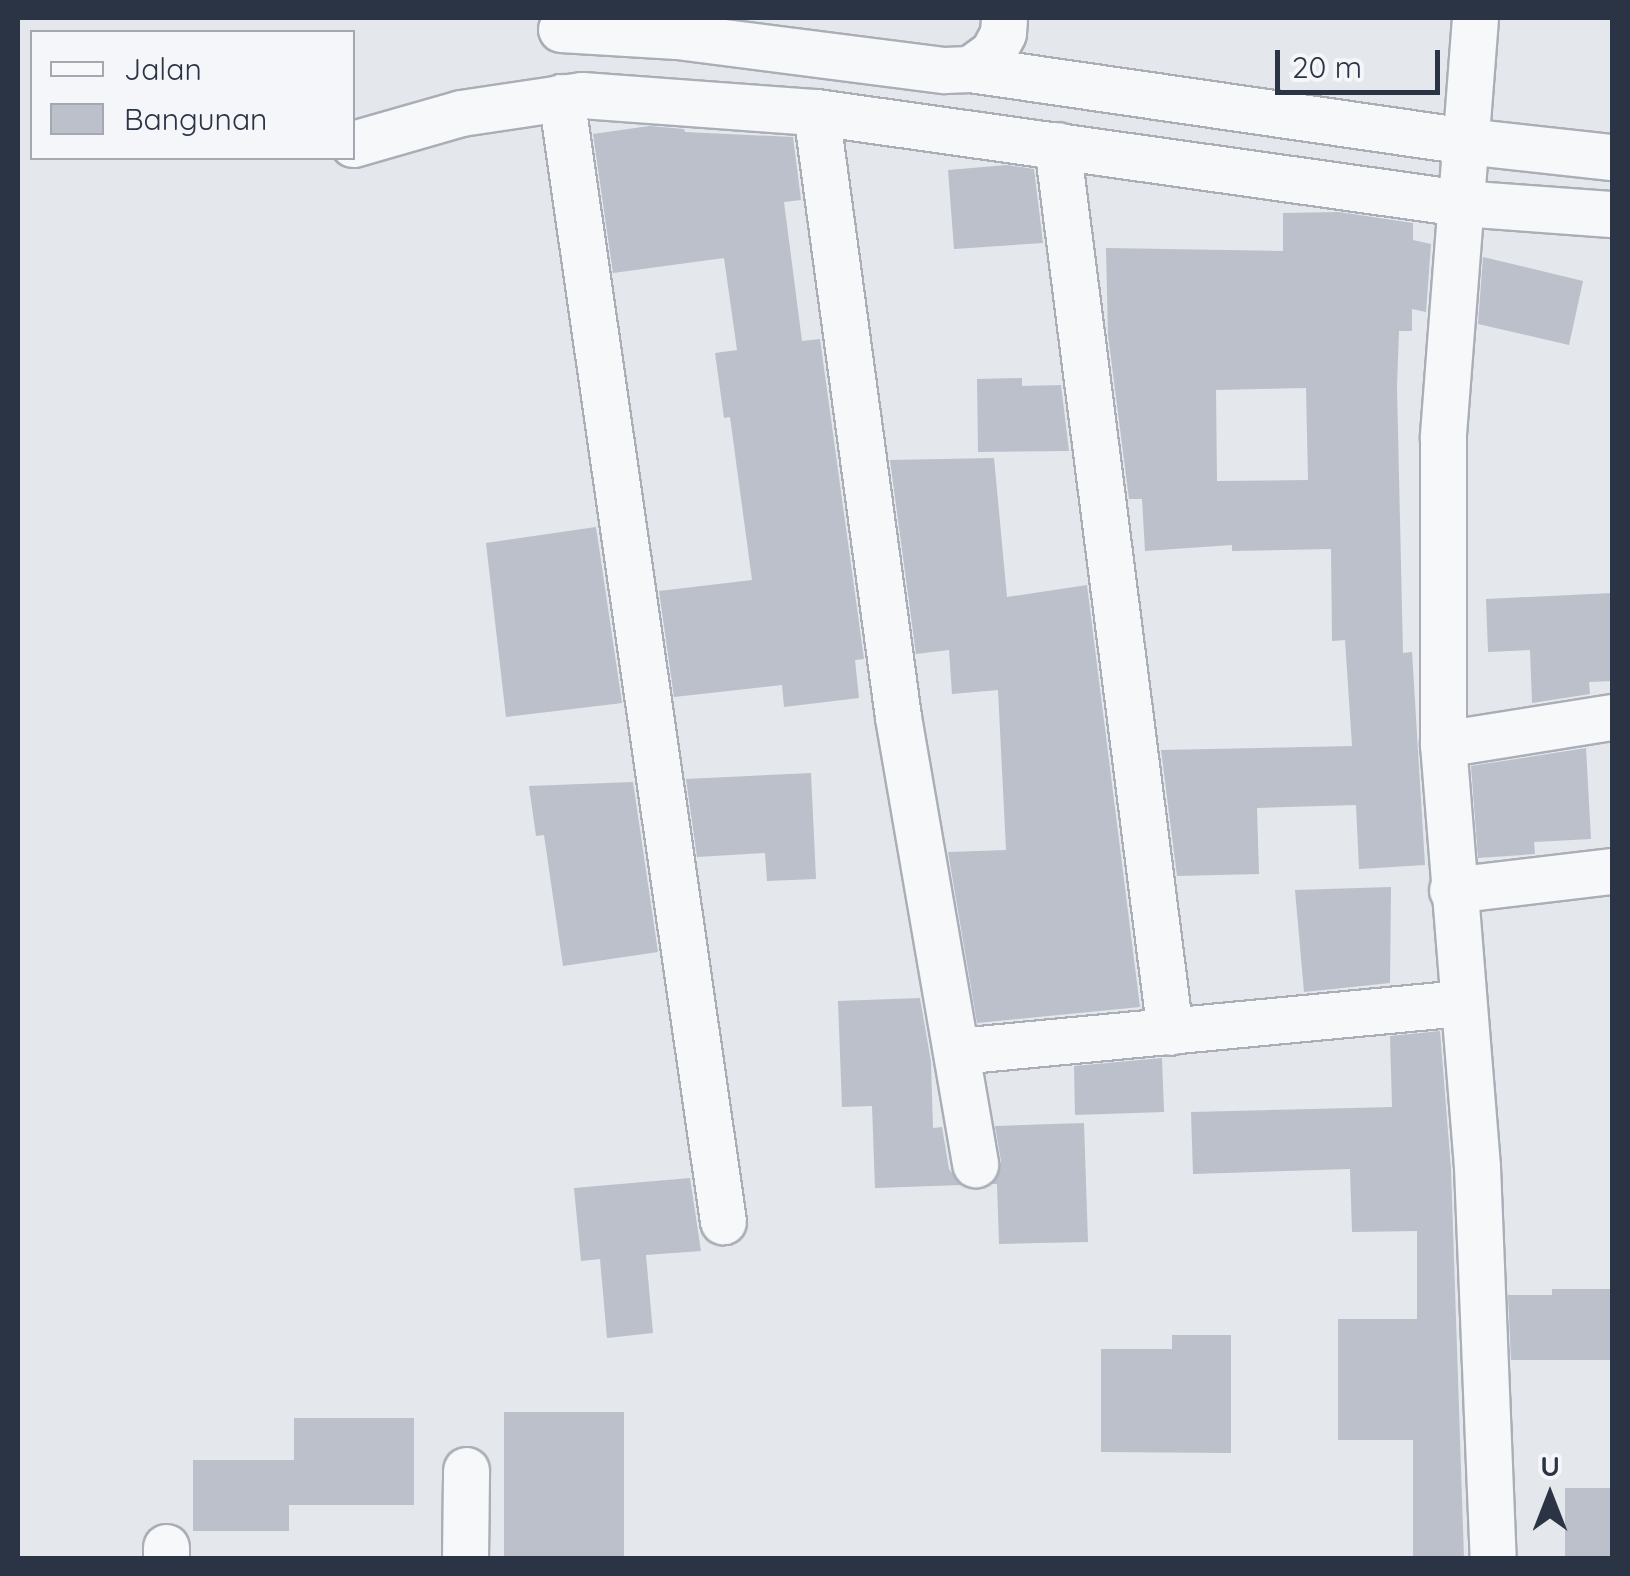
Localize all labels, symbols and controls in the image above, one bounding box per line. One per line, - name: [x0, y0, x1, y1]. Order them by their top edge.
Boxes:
- legend: [30, 30, 355, 160]
- scale bar: [1280, 30, 1445, 92]
- text: 20 m: [1292, 48, 1362, 86]
- text: Jalan: [124, 50, 202, 88]
- text: Bangunan: [124, 100, 267, 138]
- north arrow: [1500, 1446, 1600, 1546]
- text: U: [1540, 1448, 1560, 1483]

